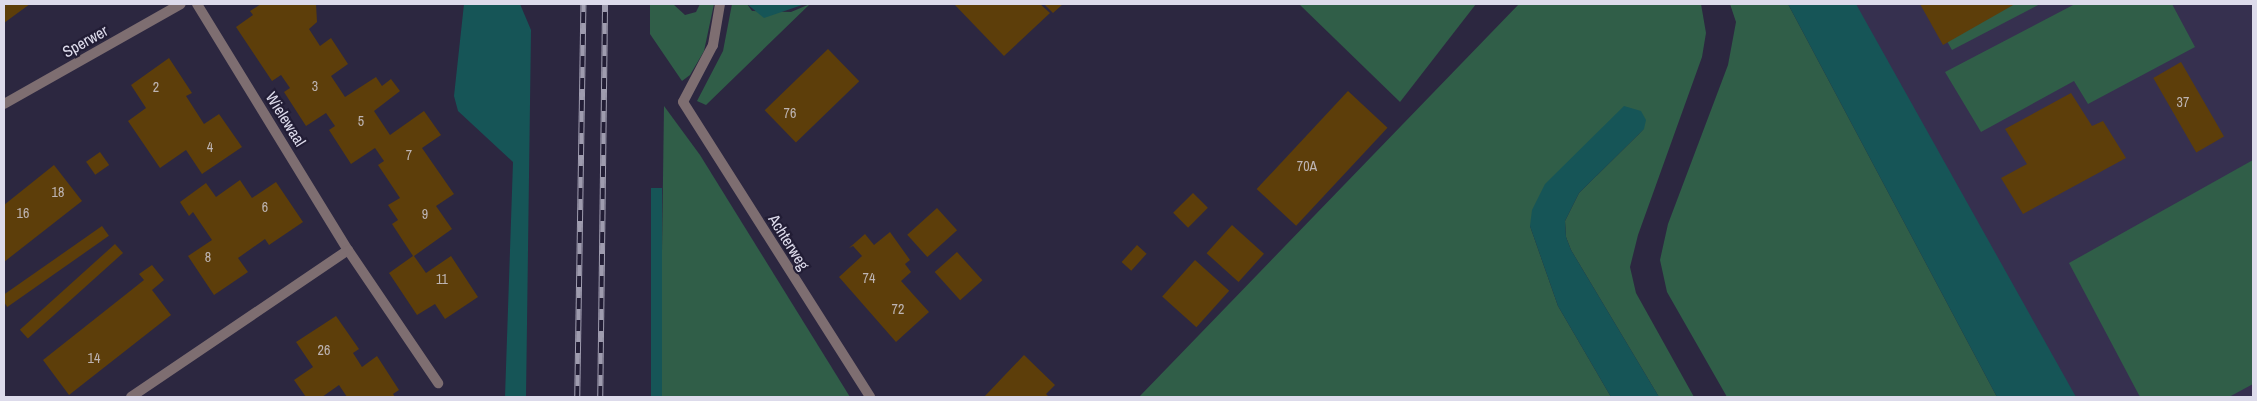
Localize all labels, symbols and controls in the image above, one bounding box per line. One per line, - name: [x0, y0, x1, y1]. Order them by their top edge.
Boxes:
- street label: Sperwer: [59, 21, 111, 61]
- house number: 3: [312, 78, 318, 94]
- house number: 2: [153, 79, 159, 95]
- street label: Wielewaal: [262, 88, 310, 150]
- house number: 37: [2177, 94, 2189, 110]
- house number: 76: [784, 105, 796, 121]
- house number: 5: [358, 113, 364, 129]
- house number: 4: [207, 139, 213, 155]
- house number: 7: [406, 147, 412, 163]
- house number: 70A: [1297, 158, 1317, 174]
- house number: 18: [52, 184, 64, 200]
- house number: 6: [262, 199, 268, 215]
- house number: 16: [17, 205, 29, 221]
- house number: 9: [422, 206, 428, 222]
- street label: Achterweg: [764, 211, 814, 273]
- house number: 8: [205, 249, 211, 265]
- house number: 74: [863, 270, 875, 286]
- house number: 11: [436, 271, 448, 287]
- house number: 72: [892, 301, 904, 317]
- house number: 26: [318, 342, 330, 358]
- house number: 14: [88, 350, 100, 366]

